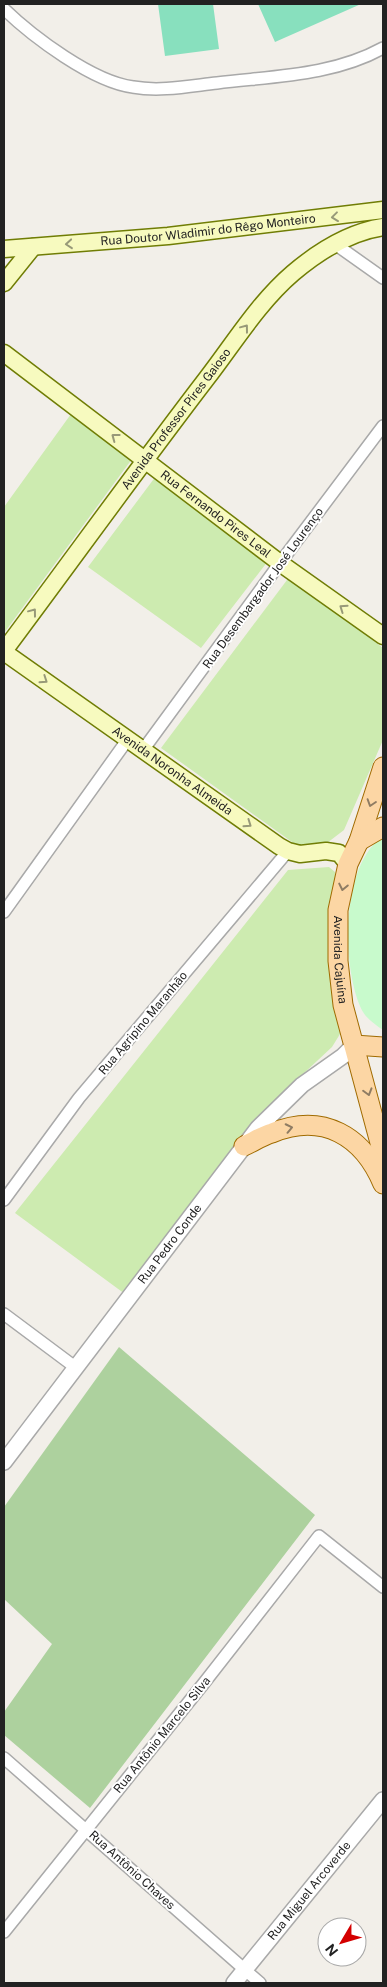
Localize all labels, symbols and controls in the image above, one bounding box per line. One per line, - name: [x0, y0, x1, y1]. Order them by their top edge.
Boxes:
- street label: Rua Doutor Wladimir do Rêgo Monteiro: [100, 211, 317, 248]
- one-way arrow: [331, 211, 339, 222]
- one-way arrow: [65, 239, 73, 250]
- one-way arrow: [240, 324, 249, 333]
- street label: Avenida Professor Pires Gaioso: [119, 345, 234, 492]
- one-way arrow: [112, 435, 121, 443]
- street label: Rua Fernando Pires Leal: [158, 468, 274, 561]
- street label: Rua Desembargador José Lourenço: [200, 505, 326, 671]
- one-way arrow: [340, 605, 349, 614]
- one-way arrow: [27, 608, 36, 618]
- one-way arrow: [38, 674, 48, 683]
- street label: Avenida Noronha Almeida: [110, 724, 235, 818]
- one-way arrow: [366, 799, 376, 807]
- one-way arrow: [242, 818, 252, 827]
- one-way arrow: [339, 882, 349, 891]
- street label: Avenida Cajuína: [331, 915, 350, 1005]
- street label: Rua Agripino Maranhão: [96, 968, 190, 1077]
- one-way arrow: [362, 1087, 372, 1096]
- one-way arrow: [284, 1124, 293, 1134]
- street label: Rua Pedro Conde: [135, 1201, 205, 1287]
- street label: Rua Antônio Marcelo Silva: [111, 1674, 213, 1796]
- street label: Rua Antônio Chaves: [86, 1828, 178, 1912]
- street label: Rua Miguel Arcoverde: [265, 1838, 354, 1943]
- north arrow: [317, 1917, 367, 1967]
- text: N: [322, 1941, 341, 1959]

